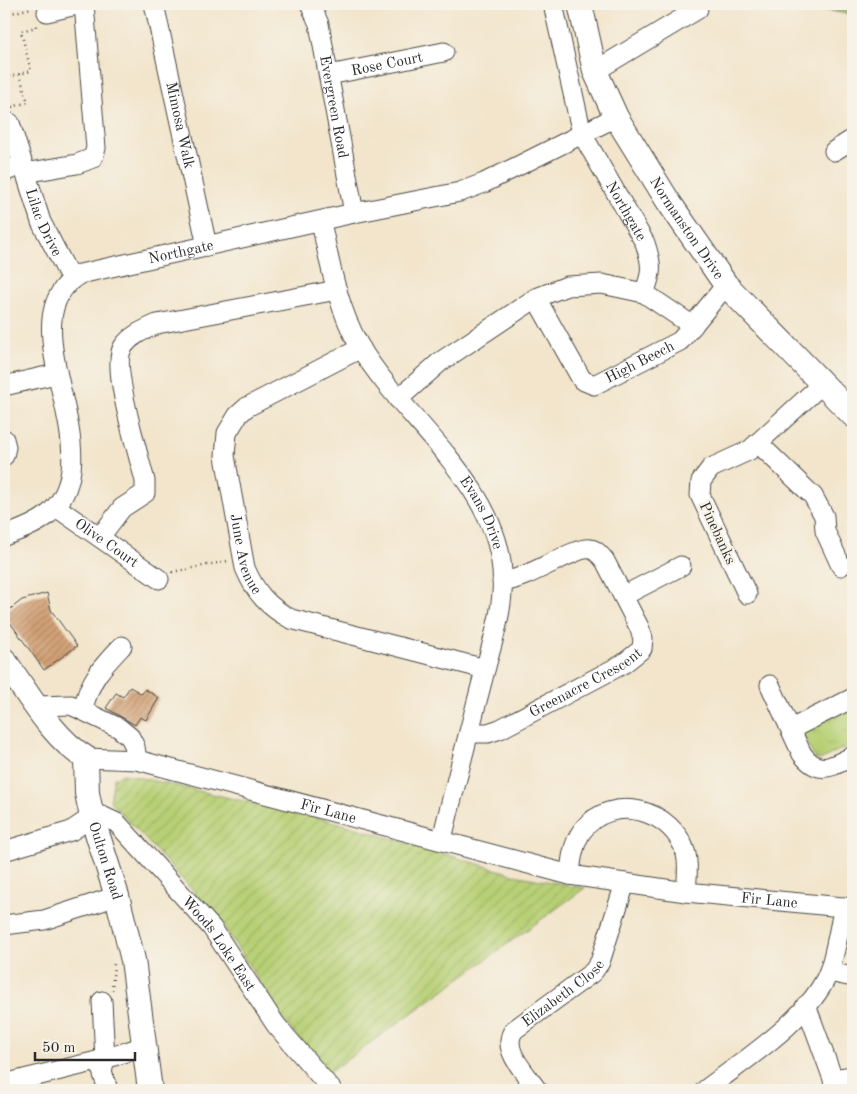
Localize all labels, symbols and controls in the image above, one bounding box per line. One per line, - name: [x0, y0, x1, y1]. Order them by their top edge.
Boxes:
- street label: Rose Court: [350, 50, 424, 79]
- street label: Evergreen Road: [316, 54, 350, 160]
- street label: Mimosa Walk: [162, 81, 196, 170]
- street label: Normanston Drive: [646, 175, 726, 283]
- street label: Northgate: [602, 179, 648, 244]
- street label: Lilac Drive: [22, 187, 64, 259]
- street label: Northgate: [147, 238, 215, 268]
- street label: High Beech: [603, 339, 677, 387]
- street label: Evans Drive: [456, 474, 504, 551]
- street label: Pinebanks: [696, 500, 738, 567]
- street label: June Avenue: [226, 513, 264, 598]
- street label: Olive Court: [71, 516, 141, 571]
- street label: Greenacre Crescent: [527, 646, 645, 721]
- street label: Fir Lane: [298, 798, 358, 827]
- street label: Oulton Road: [85, 820, 124, 902]
- street label: Fir Lane: [740, 891, 798, 912]
- street label: Woods Loke East: [178, 894, 258, 994]
- street label: Elizabeth Close: [520, 958, 608, 1030]
- scale bar: [35, 1029, 135, 1061]
- text: 50 m: [42, 1041, 76, 1056]

